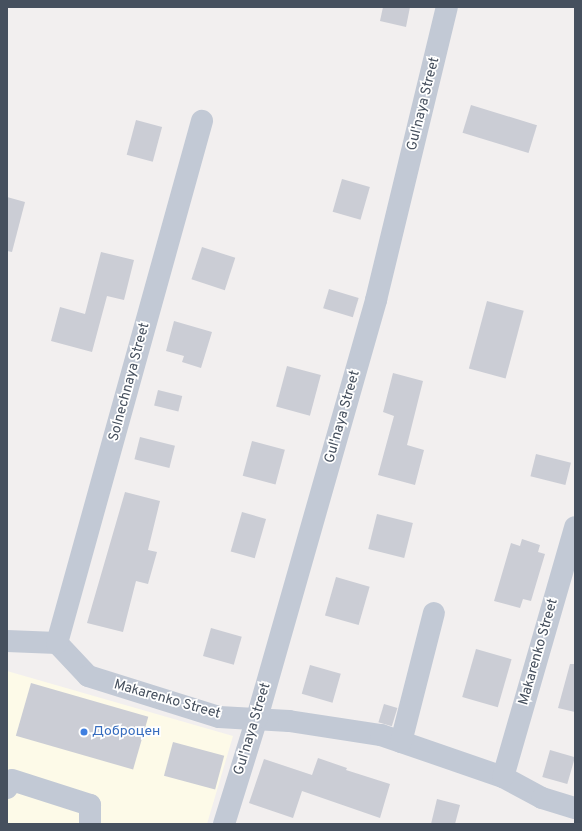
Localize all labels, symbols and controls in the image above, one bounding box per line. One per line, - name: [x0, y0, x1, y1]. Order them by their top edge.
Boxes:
- street label: Gul'naya Street: [404, 55, 444, 153]
- street label: Solnechnaya Street: [106, 321, 154, 443]
- street label: Gul'naya Street: [322, 369, 364, 465]
- street label: Makarenko Street: [516, 597, 562, 707]
- street label: Makarenko Street: [112, 677, 222, 723]
- street label: Gul'naya Street: [231, 681, 275, 777]
- place label: Доброцен: [92, 724, 160, 740]
- marker: Доброцен: [79, 727, 89, 737]

